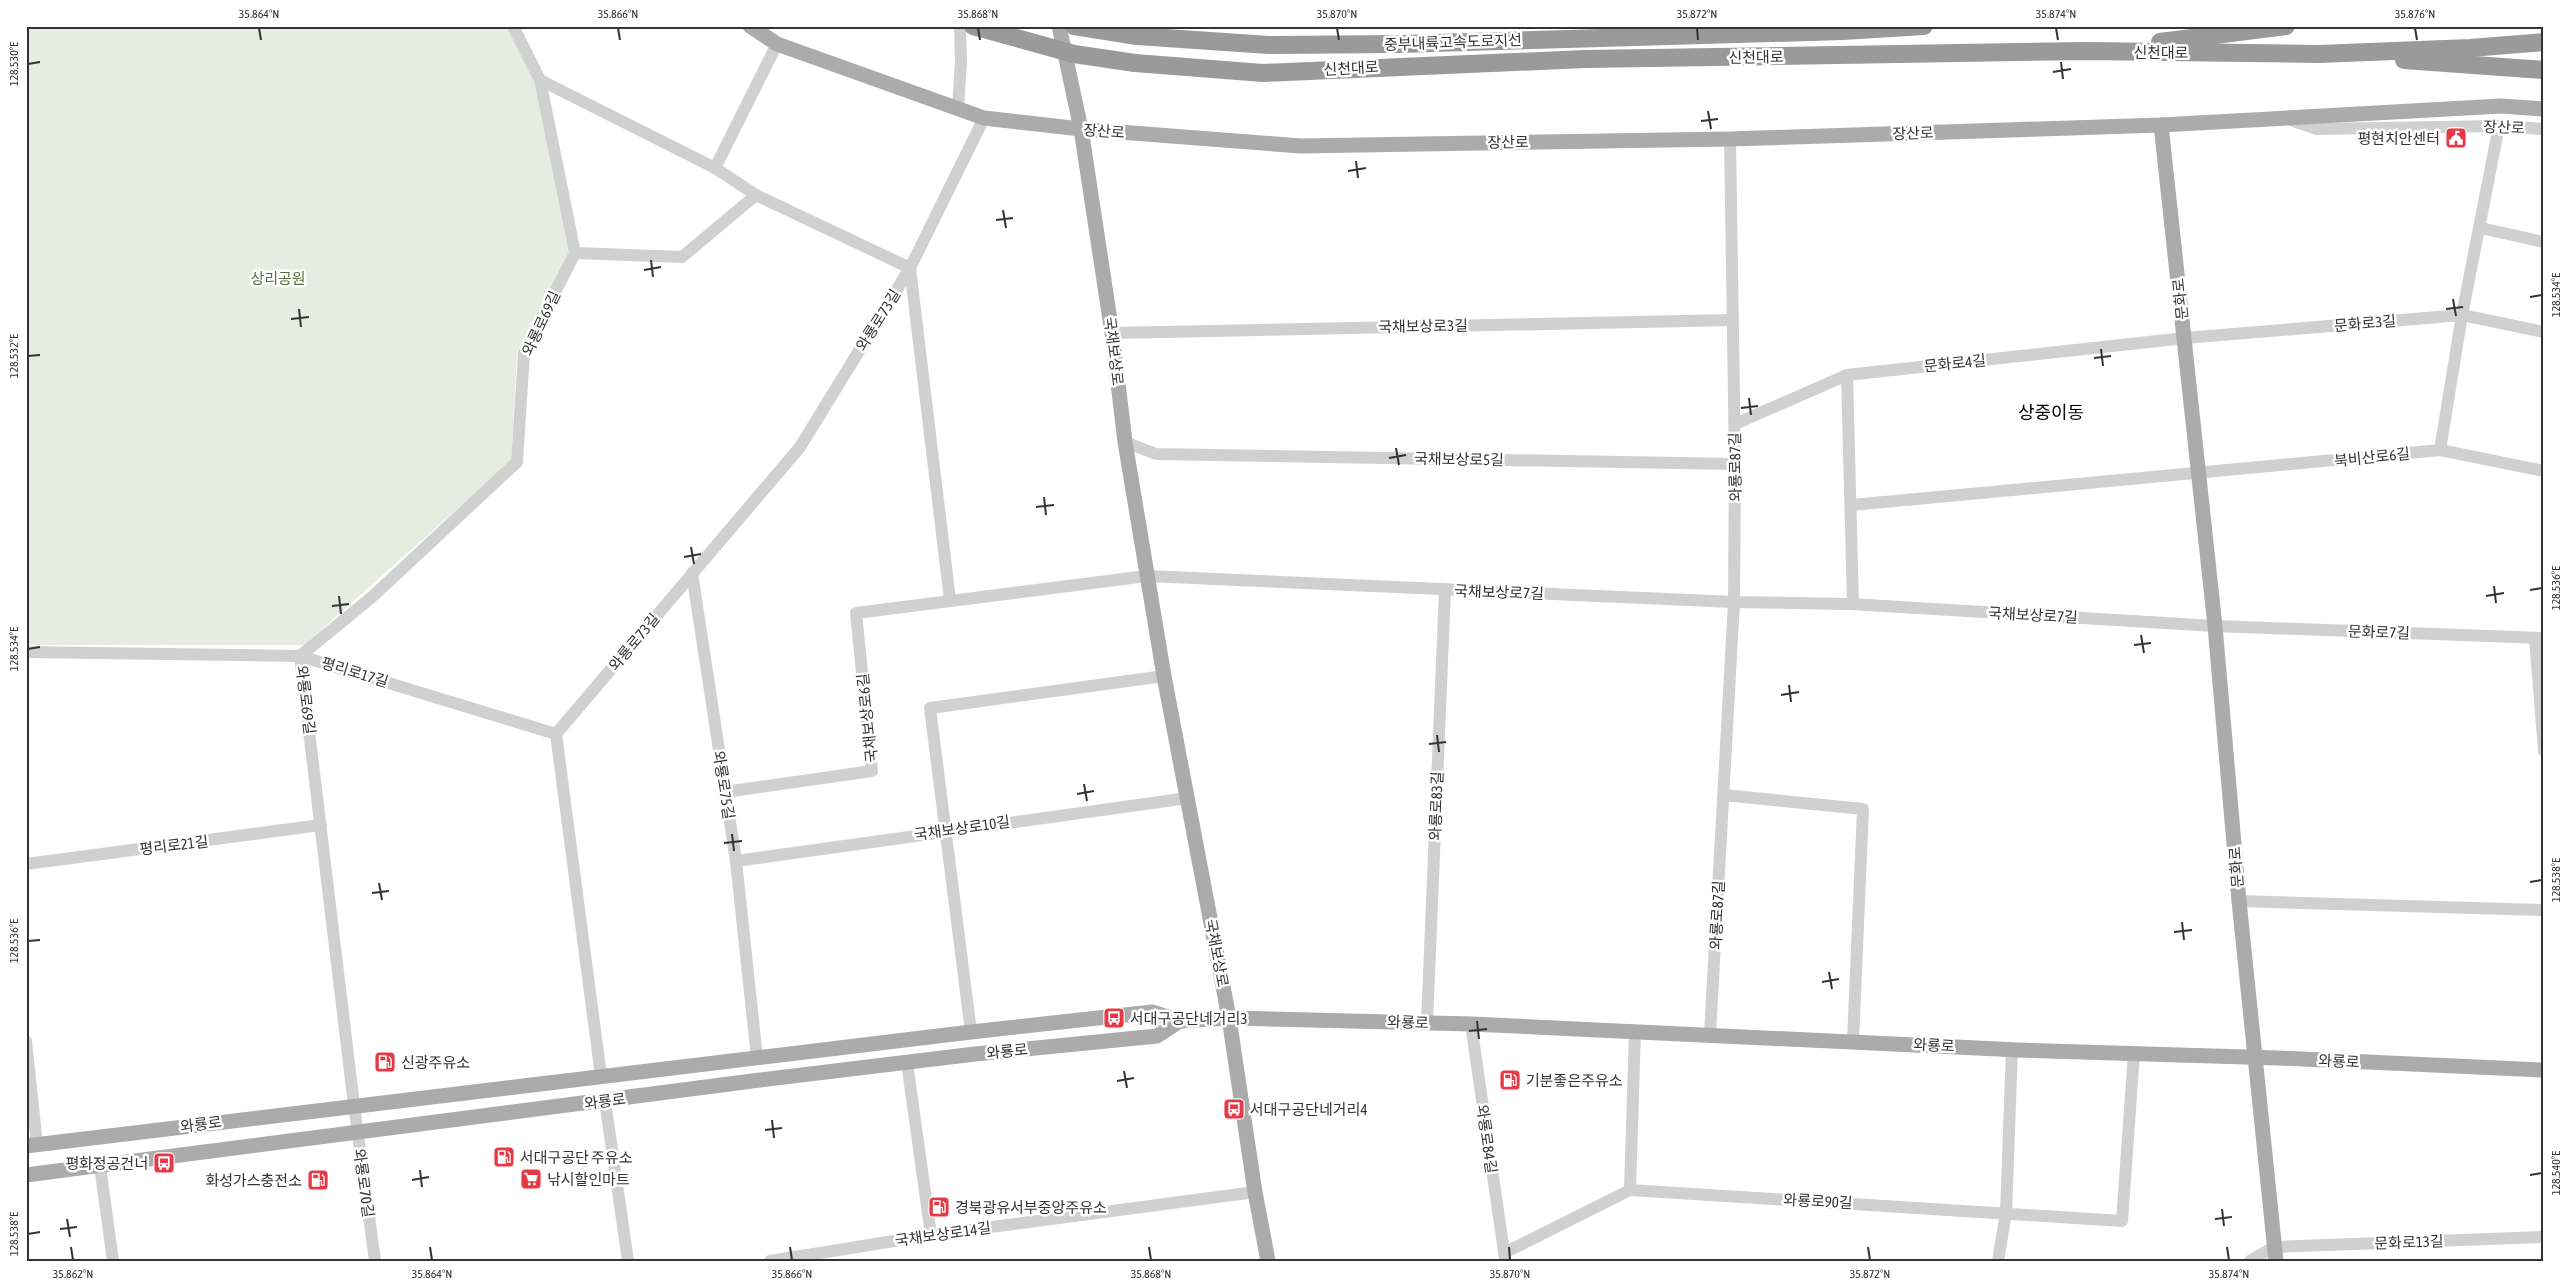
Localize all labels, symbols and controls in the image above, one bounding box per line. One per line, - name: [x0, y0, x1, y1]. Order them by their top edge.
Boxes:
- text: 35.864°N: [239, 7, 279, 21]
- text: 35.866°N: [598, 7, 638, 21]
- text: 35.868°N: [958, 7, 998, 21]
- text: 35.870°N: [1317, 7, 1357, 21]
- text: 35.872°N: [1677, 7, 1717, 21]
- text: 35.874°N: [2036, 7, 2076, 21]
- text: 35.876°N: [2395, 7, 2435, 21]
- street label: 중부내륙고속도로지선: [1384, 31, 1522, 53]
- text: 128.530°E: [7, 42, 21, 86]
- street label: 신천대로: [2133, 44, 2189, 61]
- street label: 신천대로: [1728, 48, 1784, 66]
- street label: 신천대로: [1323, 58, 1379, 78]
- street label: 장산로: [2483, 118, 2525, 136]
- street label: 장산로: [1083, 121, 1125, 141]
- street label: 장산로: [1892, 124, 1934, 142]
- public building icon: 평현치안센터: [2444, 126, 2468, 150]
- place label: 평현치안센터: [2357, 130, 2440, 147]
- street label: 장산로: [1487, 133, 1529, 151]
- park label: 상리공원: [250, 270, 306, 287]
- text: 128.534°E: [2549, 273, 2563, 317]
- street label: 문화로: [2169, 278, 2191, 320]
- street label: 와룡로73길: [852, 286, 904, 354]
- street label: 와룡로69길: [519, 288, 563, 358]
- street label: 문화로3길: [2333, 312, 2397, 334]
- street label: 국채보상로: [1101, 316, 1127, 386]
- street label: 국채보상로3길: [1378, 317, 1468, 335]
- text: 128.532°E: [7, 334, 21, 378]
- street label: 문화로4길: [1923, 351, 1987, 375]
- district label: 상중이동: [2018, 402, 2084, 423]
- street label: 와룡로87길: [1726, 432, 1744, 502]
- street label: 북비산로6길: [2333, 445, 2411, 469]
- street label: 국채보상로5길: [1414, 450, 1504, 468]
- text: 128.536°E: [2549, 566, 2563, 610]
- street label: 국채보상로7길: [1454, 582, 1544, 602]
- street label: 국채보상로7길: [1988, 604, 2078, 626]
- street label: 와룡로73길: [605, 610, 663, 674]
- street label: 문화로7길: [2348, 622, 2410, 642]
- text: 128.534°E: [7, 627, 21, 671]
- street label: 평리로17길: [319, 654, 391, 690]
- street label: 와룡로69길: [293, 665, 319, 735]
- street label: 국채보상로6길: [854, 672, 880, 764]
- street label: 와룡로75길: [710, 749, 738, 821]
- street label: 와룡로83길: [1426, 771, 1446, 841]
- street label: 국채보상로10길: [913, 813, 1011, 843]
- street label: 평리로21길: [139, 832, 209, 858]
- street label: 문화로: [2226, 846, 2246, 888]
- text: 128.538°E: [2549, 858, 2563, 902]
- street label: 와룡로87길: [1707, 880, 1727, 950]
- street label: 국채보상로: [1202, 918, 1232, 988]
- text: 128.536°E: [7, 919, 21, 963]
- bus stop icon: 서대구공단네거리3: [1102, 1006, 1126, 1030]
- place label: 서대구공단네거리3: [1130, 1010, 1247, 1027]
- street label: 와룡로: [1387, 1013, 1429, 1031]
- street label: 와룡로: [1913, 1035, 1955, 1055]
- street label: 와룡로: [986, 1040, 1028, 1062]
- fuel station icon: 신광주유소: [373, 1050, 397, 1074]
- street label: 와룡로: [2318, 1051, 2360, 1071]
- place label: 신광주유소: [401, 1054, 470, 1071]
- fuel station icon: 기분좋은주유소: [1498, 1068, 1522, 1092]
- place label: 기분좋은주유소: [1526, 1072, 1623, 1089]
- street label: 와룡로: [583, 1090, 627, 1112]
- bus stop icon: 서대구공단네거리4: [1222, 1097, 1246, 1121]
- place label: 서대구공단네거리4: [1250, 1101, 1367, 1118]
- street label: 와룡로84길: [1474, 1103, 1500, 1175]
- street label: 와룡로: [179, 1113, 223, 1135]
- fuel station icon: 서대구공단 주유소: [492, 1145, 516, 1169]
- street label: 와룡로70길: [351, 1147, 377, 1219]
- place label: 서대구공단 주유소: [520, 1149, 633, 1166]
- bus stop icon: 평화정공건너: [152, 1151, 176, 1175]
- text: 128.540°E: [2549, 1151, 2563, 1195]
- place label: 평화정공건너: [65, 1155, 148, 1172]
- supermarket icon: 낚시할인마트: [519, 1167, 543, 1191]
- fuel station icon: 화성가스충전소: [306, 1168, 330, 1192]
- place label: 낚시할인마트: [547, 1171, 630, 1188]
- place label: 화성가스충전소: [205, 1172, 302, 1189]
- street label: 와룡로90길: [1783, 1191, 1853, 1211]
- fuel station icon: 경북광유서부중앙주유소: [927, 1195, 951, 1219]
- place label: 경북광유서부중앙주유소: [955, 1199, 1107, 1216]
- text: 128.538°E: [7, 1212, 21, 1256]
- street label: 국채보상로14길: [894, 1219, 992, 1249]
- street label: 문화로13길: [2374, 1232, 2444, 1252]
- text: 35.862°N: [53, 1267, 93, 1281]
- text: 35.864°N: [412, 1267, 452, 1281]
- text: 35.866°N: [772, 1267, 812, 1281]
- text: 35.868°N: [1131, 1267, 1171, 1281]
- text: 35.870°N: [1490, 1267, 1530, 1281]
- text: 35.872°N: [1850, 1267, 1890, 1281]
- text: 35.874°N: [2209, 1267, 2249, 1281]

